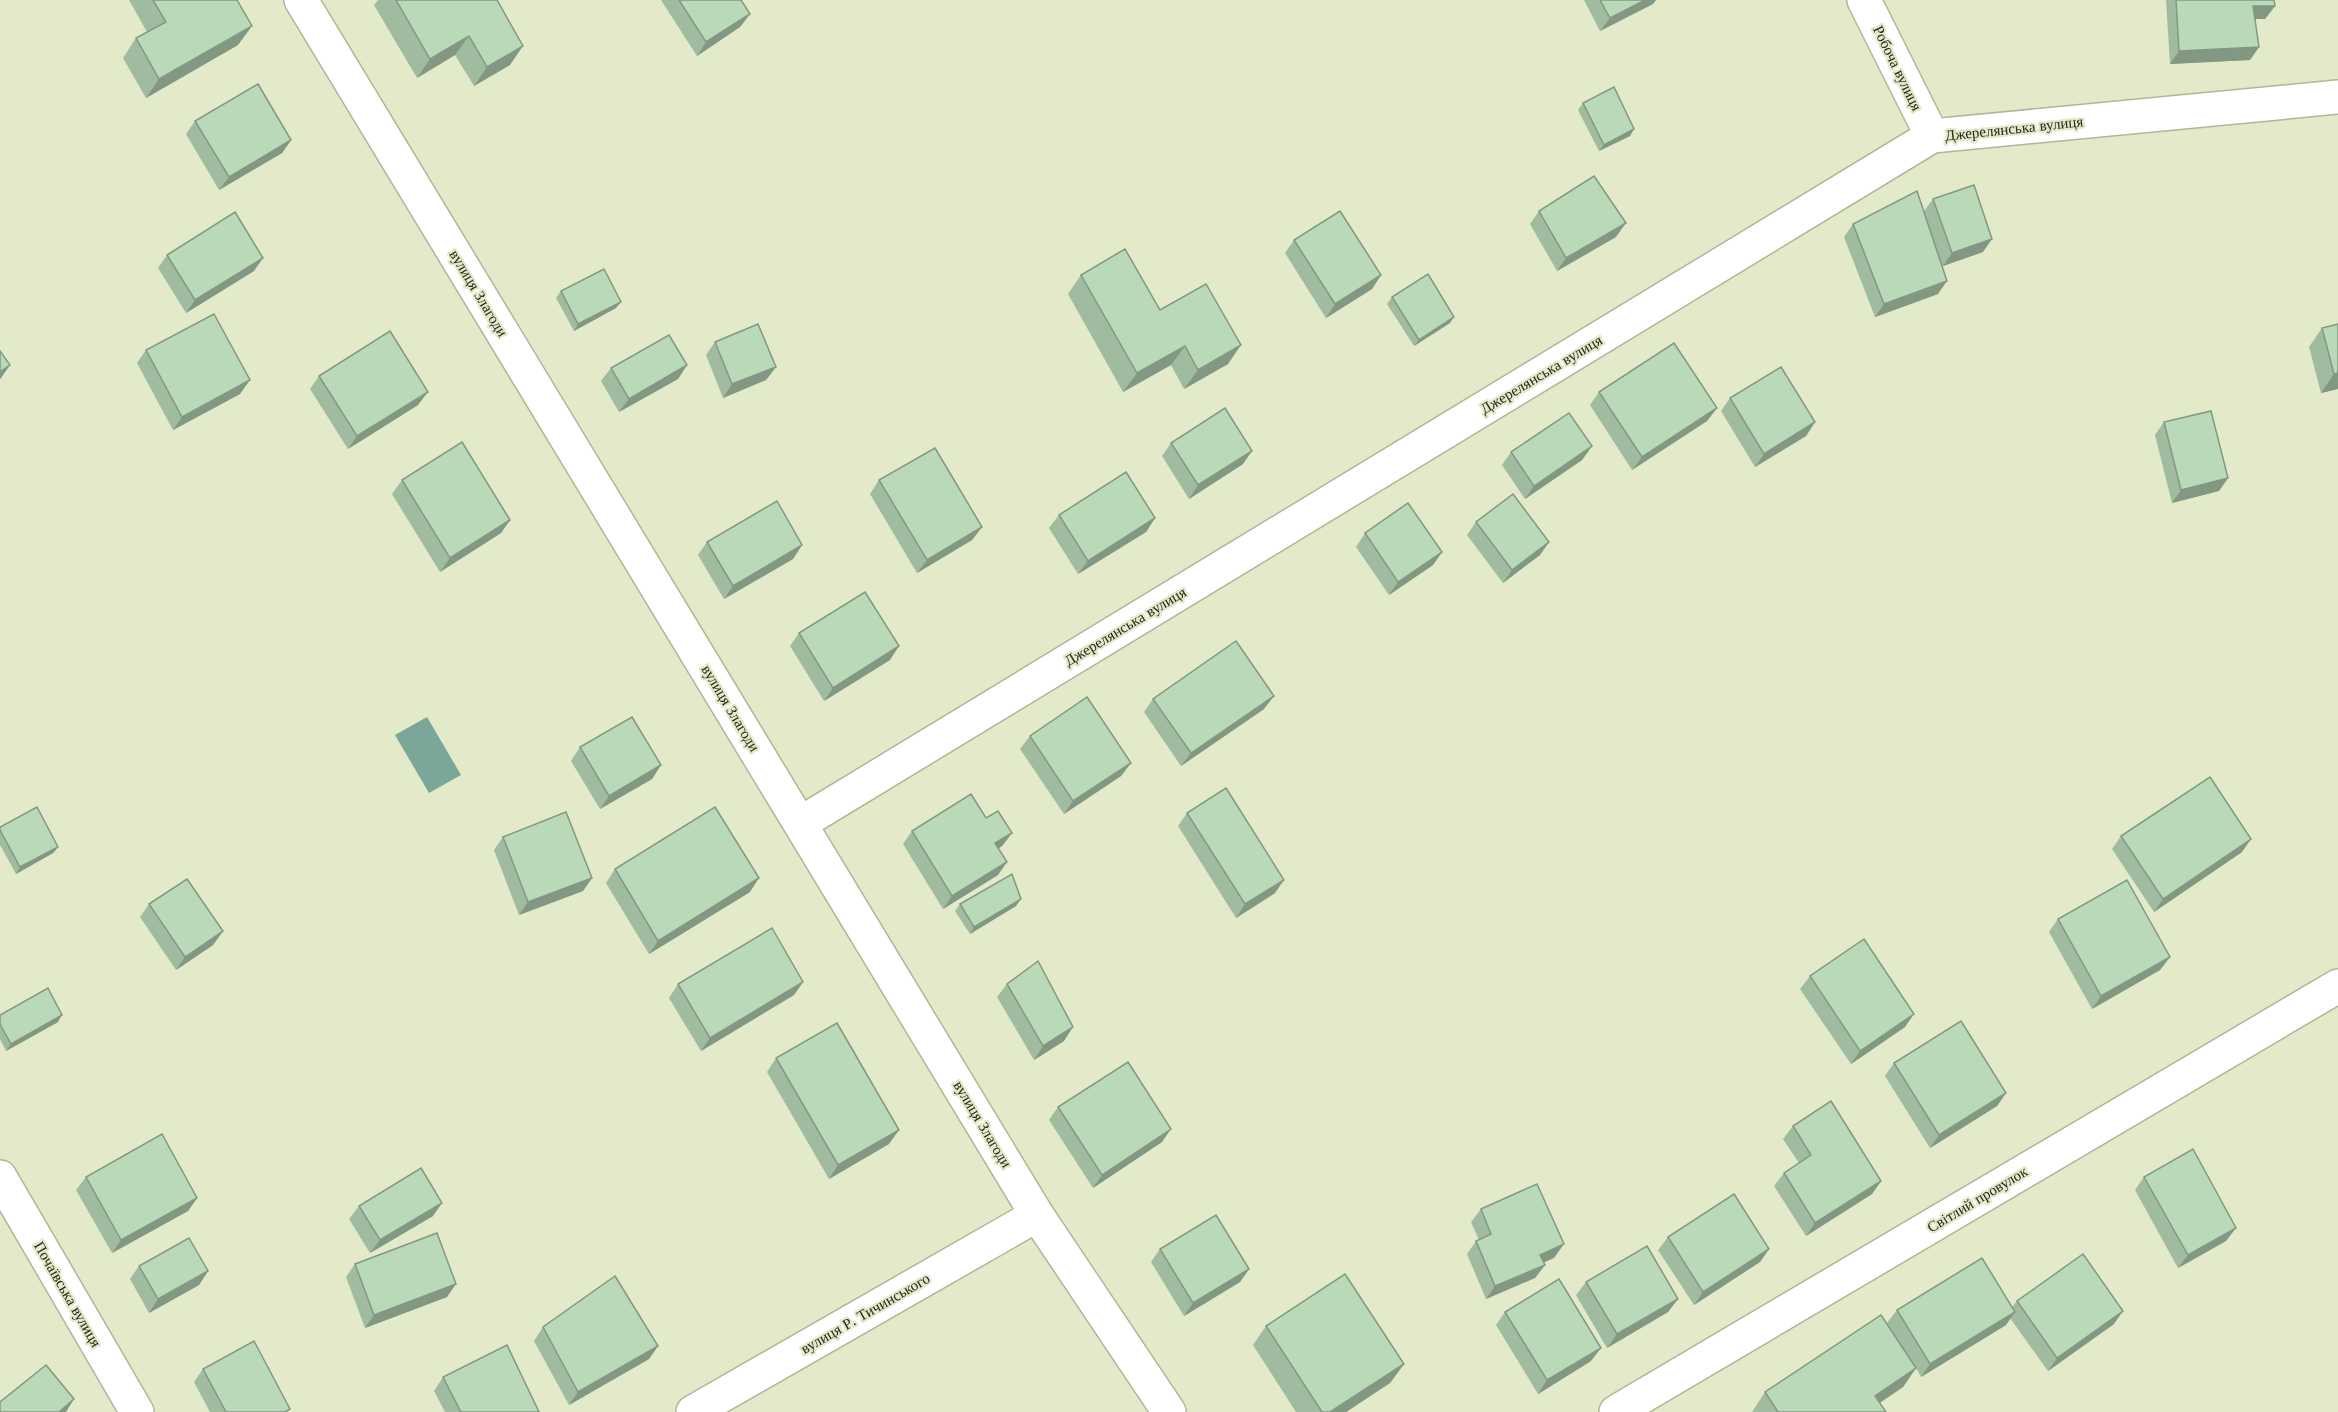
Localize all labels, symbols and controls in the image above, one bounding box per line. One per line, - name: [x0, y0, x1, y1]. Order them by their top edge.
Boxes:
- street label: Робоча вулиця: [1869, 22, 1927, 114]
- street label: Джерелянська вулиця: [1944, 111, 2084, 145]
- street label: вулиця Злагоди: [446, 246, 512, 340]
- street label: Джерелянська вулиця: [1477, 330, 1606, 418]
- street label: Джерелянська вулиця: [1061, 582, 1190, 670]
- street label: вулиця Злагоди: [698, 661, 764, 755]
- street label: вулиця Злагоди: [950, 1077, 1016, 1171]
- street label: Світлий провулок: [1923, 1161, 2031, 1237]
- street label: Почаївська вулиця: [30, 1238, 106, 1350]
- street label: вулиця Р. Тичинського: [797, 1268, 933, 1358]

